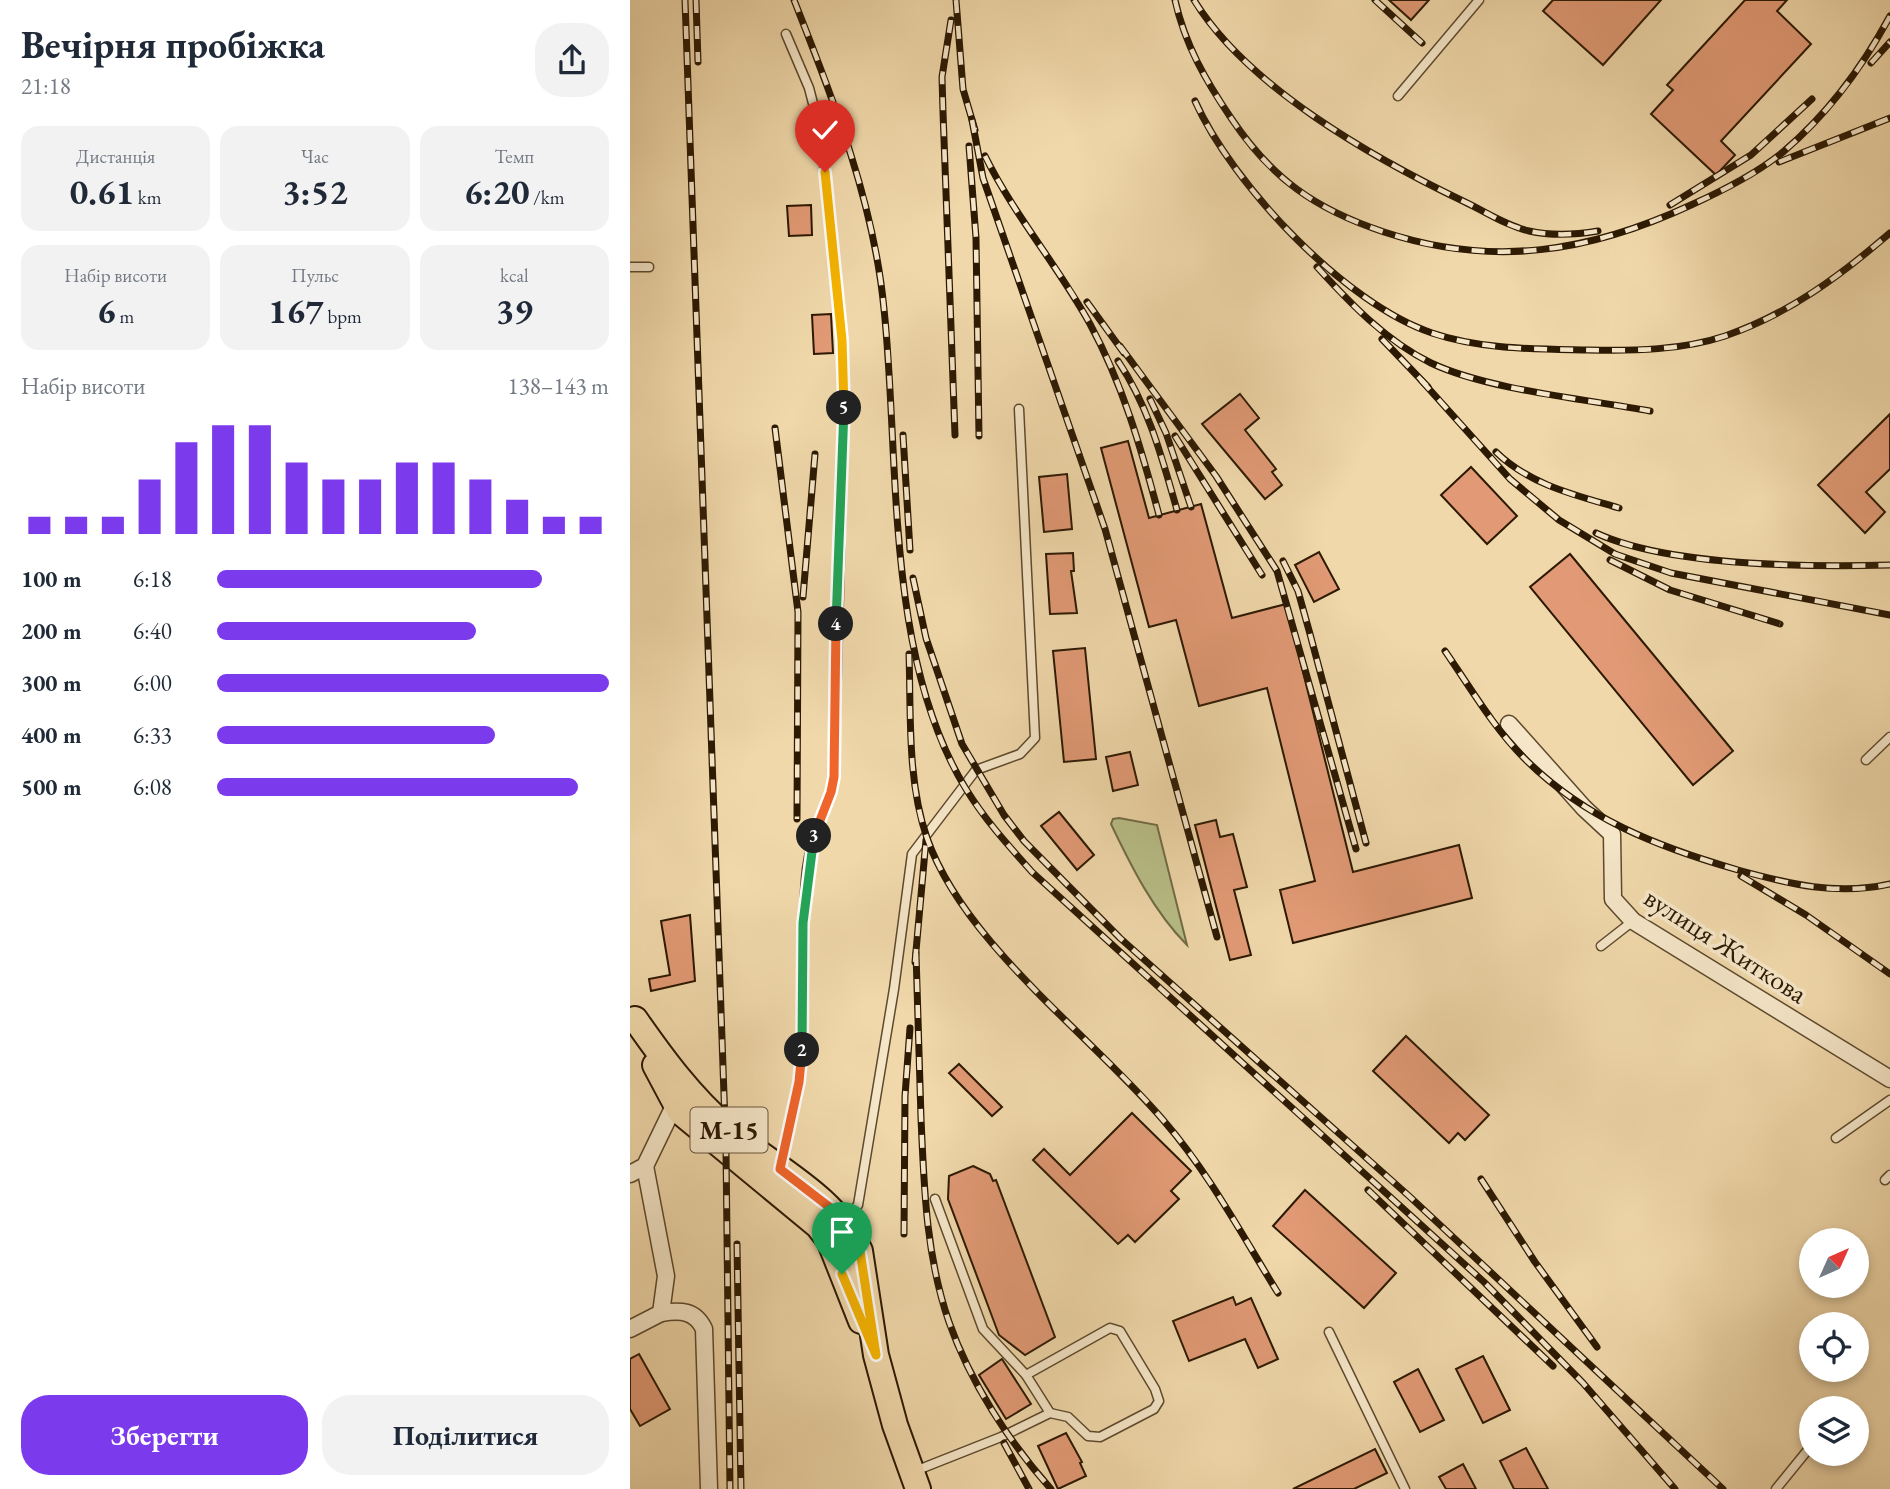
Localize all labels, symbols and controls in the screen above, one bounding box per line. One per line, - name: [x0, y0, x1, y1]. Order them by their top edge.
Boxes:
- text: Вечірня пробіжка: [21, 20, 325, 69]
- button: share: [535, 23, 609, 97]
- text: 21:18: [21, 71, 71, 101]
- pin: [795, 100, 855, 172]
- icon: check: [806, 111, 844, 149]
- text: Дистанція: [76, 144, 155, 169]
- text: Час: [301, 144, 329, 169]
- text: Темп: [495, 144, 534, 169]
- text: 0.61: [70, 169, 134, 214]
- text: 3:52: [282, 169, 348, 214]
- text: 6:20: [464, 169, 529, 214]
- text: km: [134, 185, 162, 210]
- text: /km: [529, 185, 565, 210]
- text: Набір висоти: [64, 263, 167, 288]
- text: Пульс: [291, 263, 339, 288]
- text: kcal: [500, 263, 529, 288]
- text: 6: [97, 288, 116, 333]
- text: 167: [268, 288, 324, 333]
- text: 39: [496, 288, 533, 333]
- text: m: [116, 304, 134, 329]
- text: bpm: [324, 304, 362, 329]
- text: Набір висоти: [21, 371, 145, 401]
- text: 138–143 m: [508, 371, 609, 401]
- pin: 5: [826, 390, 862, 426]
- text: 5: [838, 395, 849, 420]
- text: 100 m: [21, 564, 82, 594]
- text: 6:18: [133, 564, 172, 594]
- pin: 4: [818, 606, 854, 642]
- text: 4: [830, 611, 841, 636]
- text: 200 m: [21, 616, 82, 646]
- text: 6:40: [133, 616, 172, 646]
- text: 300 m: [21, 668, 82, 698]
- text: 6:00: [133, 668, 172, 698]
- text: 400 m: [21, 720, 82, 750]
- text: 6:33: [133, 720, 172, 750]
- text: 500 m: [21, 772, 82, 802]
- text: 6:08: [133, 772, 172, 802]
- pin: 3: [796, 818, 832, 854]
- text: 3: [808, 823, 819, 848]
- street label: вулиця Житкова: [1638, 879, 1815, 1012]
- pin: 2: [784, 1032, 820, 1068]
- text: 2: [796, 1037, 807, 1062]
- road number: М-15: [690, 1107, 768, 1152]
- pin: [812, 1202, 872, 1274]
- icon: arrive: [823, 1213, 861, 1251]
- north arrow: [1799, 1228, 1869, 1298]
- map controls: [1799, 1228, 1869, 1466]
- button: locate: [1799, 1312, 1869, 1382]
- button: Зберегти: [21, 1395, 308, 1475]
- button: Поділитися: [322, 1395, 609, 1475]
- button: layers: [1799, 1396, 1869, 1466]

